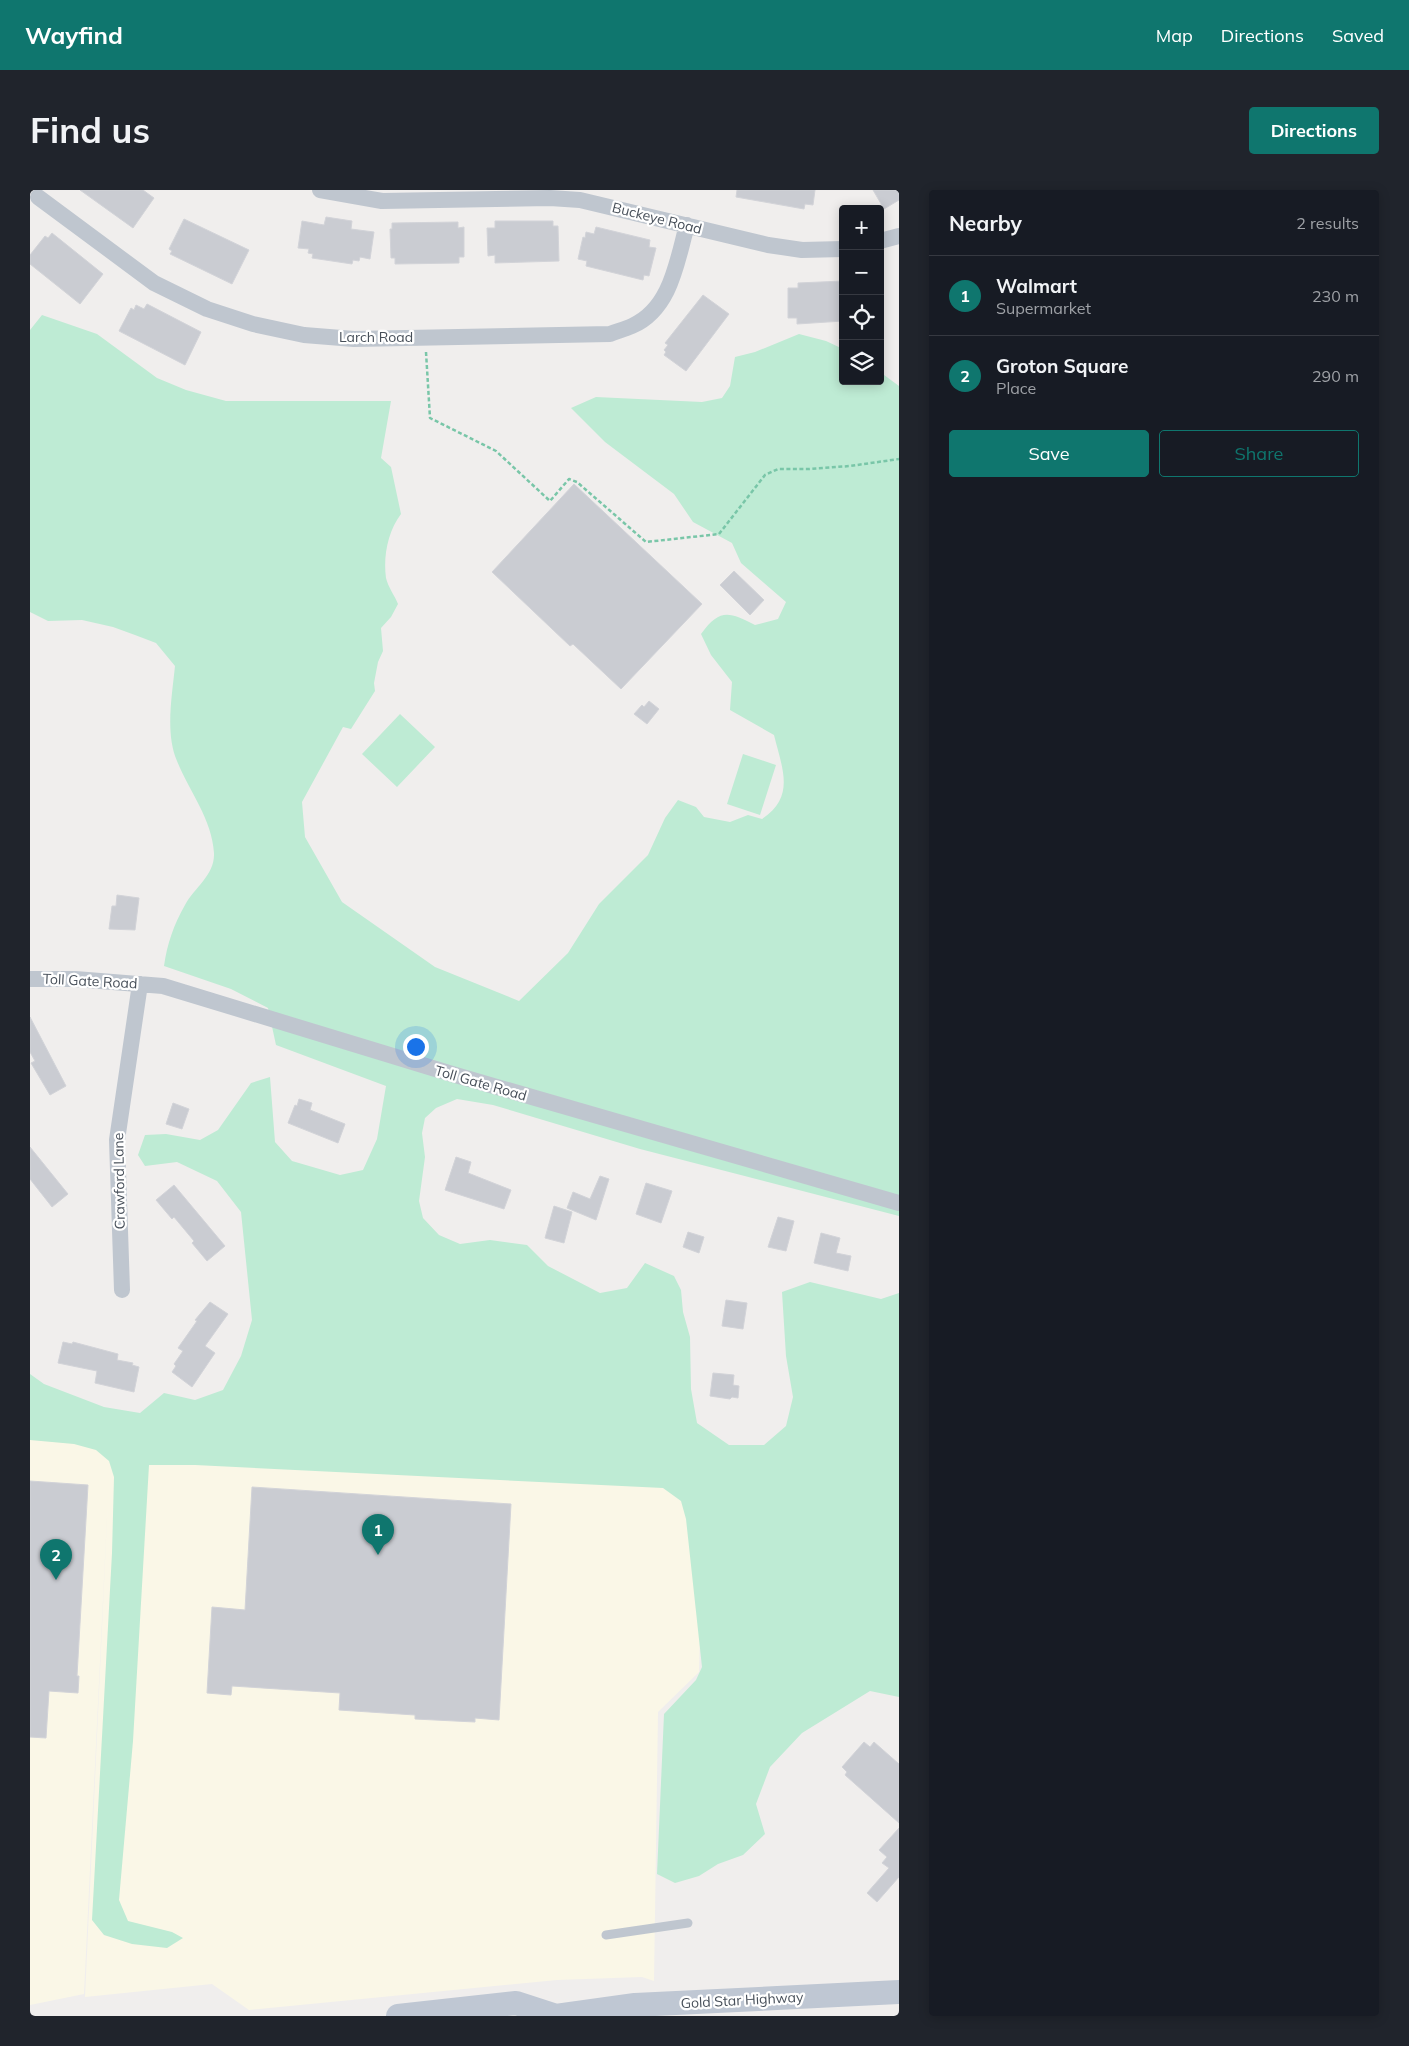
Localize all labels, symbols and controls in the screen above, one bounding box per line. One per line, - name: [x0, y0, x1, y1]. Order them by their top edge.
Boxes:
- text: Wayfind: [25, 20, 123, 50]
- text: Map: [1156, 24, 1193, 47]
- text: Directions: [1221, 24, 1304, 47]
- text: Saved: [1332, 24, 1384, 47]
- button: Directions: [1249, 107, 1379, 154]
- text: Find us: [30, 108, 150, 152]
- street label: Buckeye Road: [610, 198, 704, 238]
- map controls: [839, 205, 884, 385]
- button: +: [839, 205, 884, 250]
- text: Nearby: [949, 210, 1022, 236]
- text: 2 results: [1296, 213, 1359, 233]
- button: −: [839, 250, 884, 295]
- text: Walmart: [996, 274, 1077, 298]
- text: 1: [960, 286, 970, 306]
- text: 230 m: [1312, 286, 1359, 306]
- button: locate: [839, 295, 884, 340]
- text: Supermarket: [996, 298, 1091, 318]
- street label: Larch Road: [339, 328, 413, 346]
- button: layers: [839, 340, 884, 385]
- text: Groton Square: [996, 354, 1128, 378]
- text: 2: [960, 366, 970, 386]
- text: 290 m: [1312, 366, 1359, 386]
- text: Place: [996, 378, 1036, 398]
- button: Save: [949, 430, 1149, 477]
- button: Share: [1159, 430, 1359, 477]
- street label: Toll Gate Road: [42, 970, 138, 992]
- your location: [403, 1034, 429, 1060]
- street label: Toll Gate Road: [433, 1061, 529, 1105]
- street label: Crawford Lane: [109, 1133, 129, 1229]
- pin: 1: [362, 1514, 394, 1555]
- pin: 2: [40, 1539, 72, 1580]
- street label: Gold Star Highway: [680, 1988, 804, 2012]

